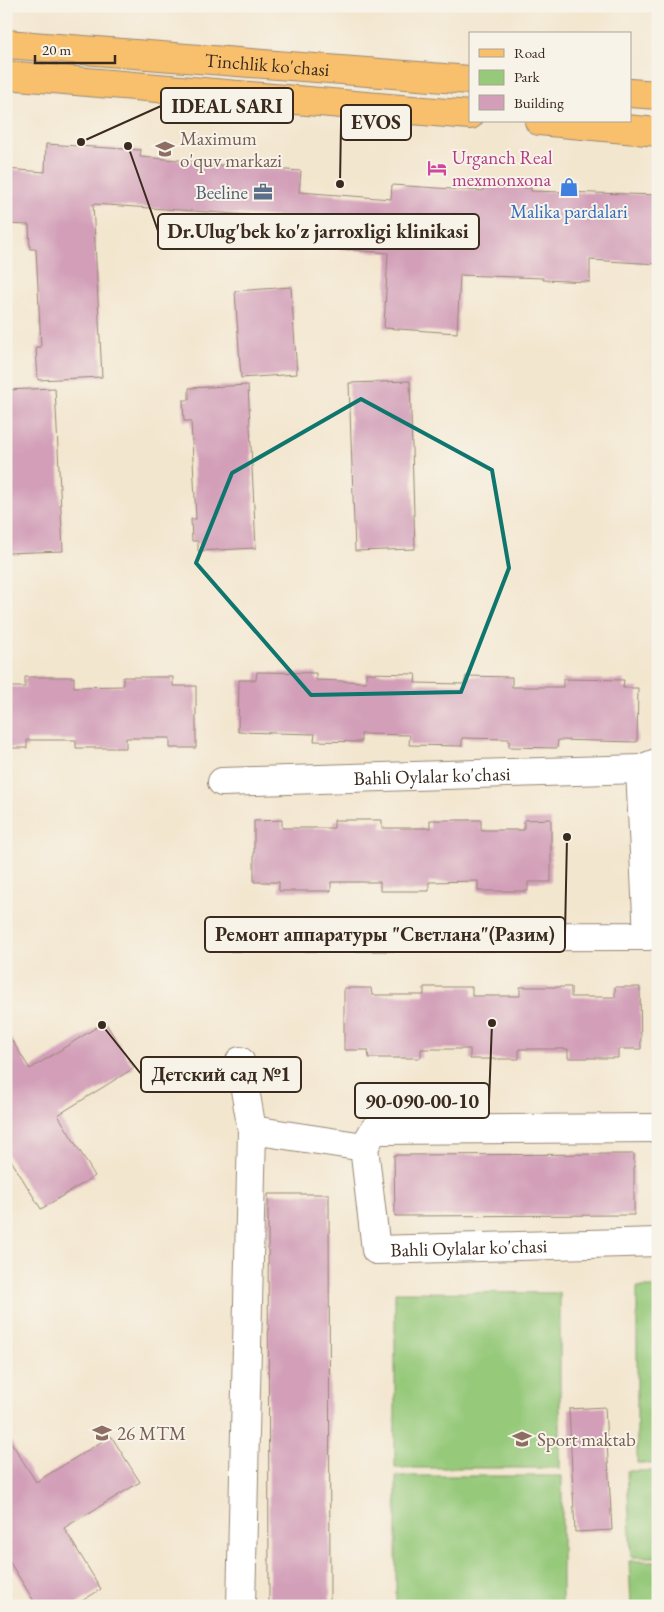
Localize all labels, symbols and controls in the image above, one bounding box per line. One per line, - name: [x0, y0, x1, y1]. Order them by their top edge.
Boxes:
- scale bar: [35, 32, 115, 64]
- legend: [469, 32, 632, 122]
- text: 20 m: [42, 40, 71, 59]
- text: Road: [514, 43, 546, 62]
- street label: Tinchlik ko'chasi: [204, 47, 331, 82]
- text: Park: [514, 67, 541, 86]
- callout: IDEAL SARI: [161, 88, 293, 123]
- text: IDEAL SARI: [171, 93, 283, 119]
- text: Building: [514, 93, 564, 112]
- callout: EVOS: [341, 105, 411, 140]
- text: EVOS: [351, 109, 401, 135]
- place label: Maximum o'quv markazi: [180, 126, 282, 173]
- school or university icon: Maximum o'quv markazi: [154, 138, 176, 160]
- place label: Urganch Real mexmonxona: [452, 145, 553, 192]
- hotel icon: Urganch Real mexmonxona: [426, 157, 448, 179]
- shop icon: Malika pardalari: [558, 176, 580, 198]
- place label: Beeline: [196, 180, 248, 205]
- office icon: Beeline: [252, 181, 274, 203]
- place label: Malika pardalari: [510, 199, 628, 224]
- callout: Dr.Ulug'bek ko'z jarroxligi klinikasi: [158, 214, 479, 249]
- text: Dr.Ulug'bek ko'z jarroxligi klinikasi: [167, 218, 469, 244]
- street label: Bahli Oylalar ko'chasi: [353, 761, 511, 791]
- callout: Ремонт аппаратуры "Светлана"(Разим): [205, 917, 565, 952]
- text: Ремонт аппаратуры "Светлана"(Разим): [215, 921, 555, 947]
- callout: Детский сад №1: [141, 1057, 301, 1092]
- text: Детский сад №1: [151, 1061, 291, 1087]
- callout: 90-090-00-10: [355, 1083, 489, 1118]
- text: 90-090-00-10: [365, 1088, 480, 1114]
- street label: Bahli Oylalar ko'chasi: [390, 1233, 548, 1263]
- place label: 26 MTM: [117, 1421, 186, 1446]
- school or university icon: 26 MTM: [91, 1422, 113, 1444]
- place label: Sport maktab: [537, 1427, 636, 1452]
- school or university icon: Sport maktab: [511, 1428, 533, 1450]

